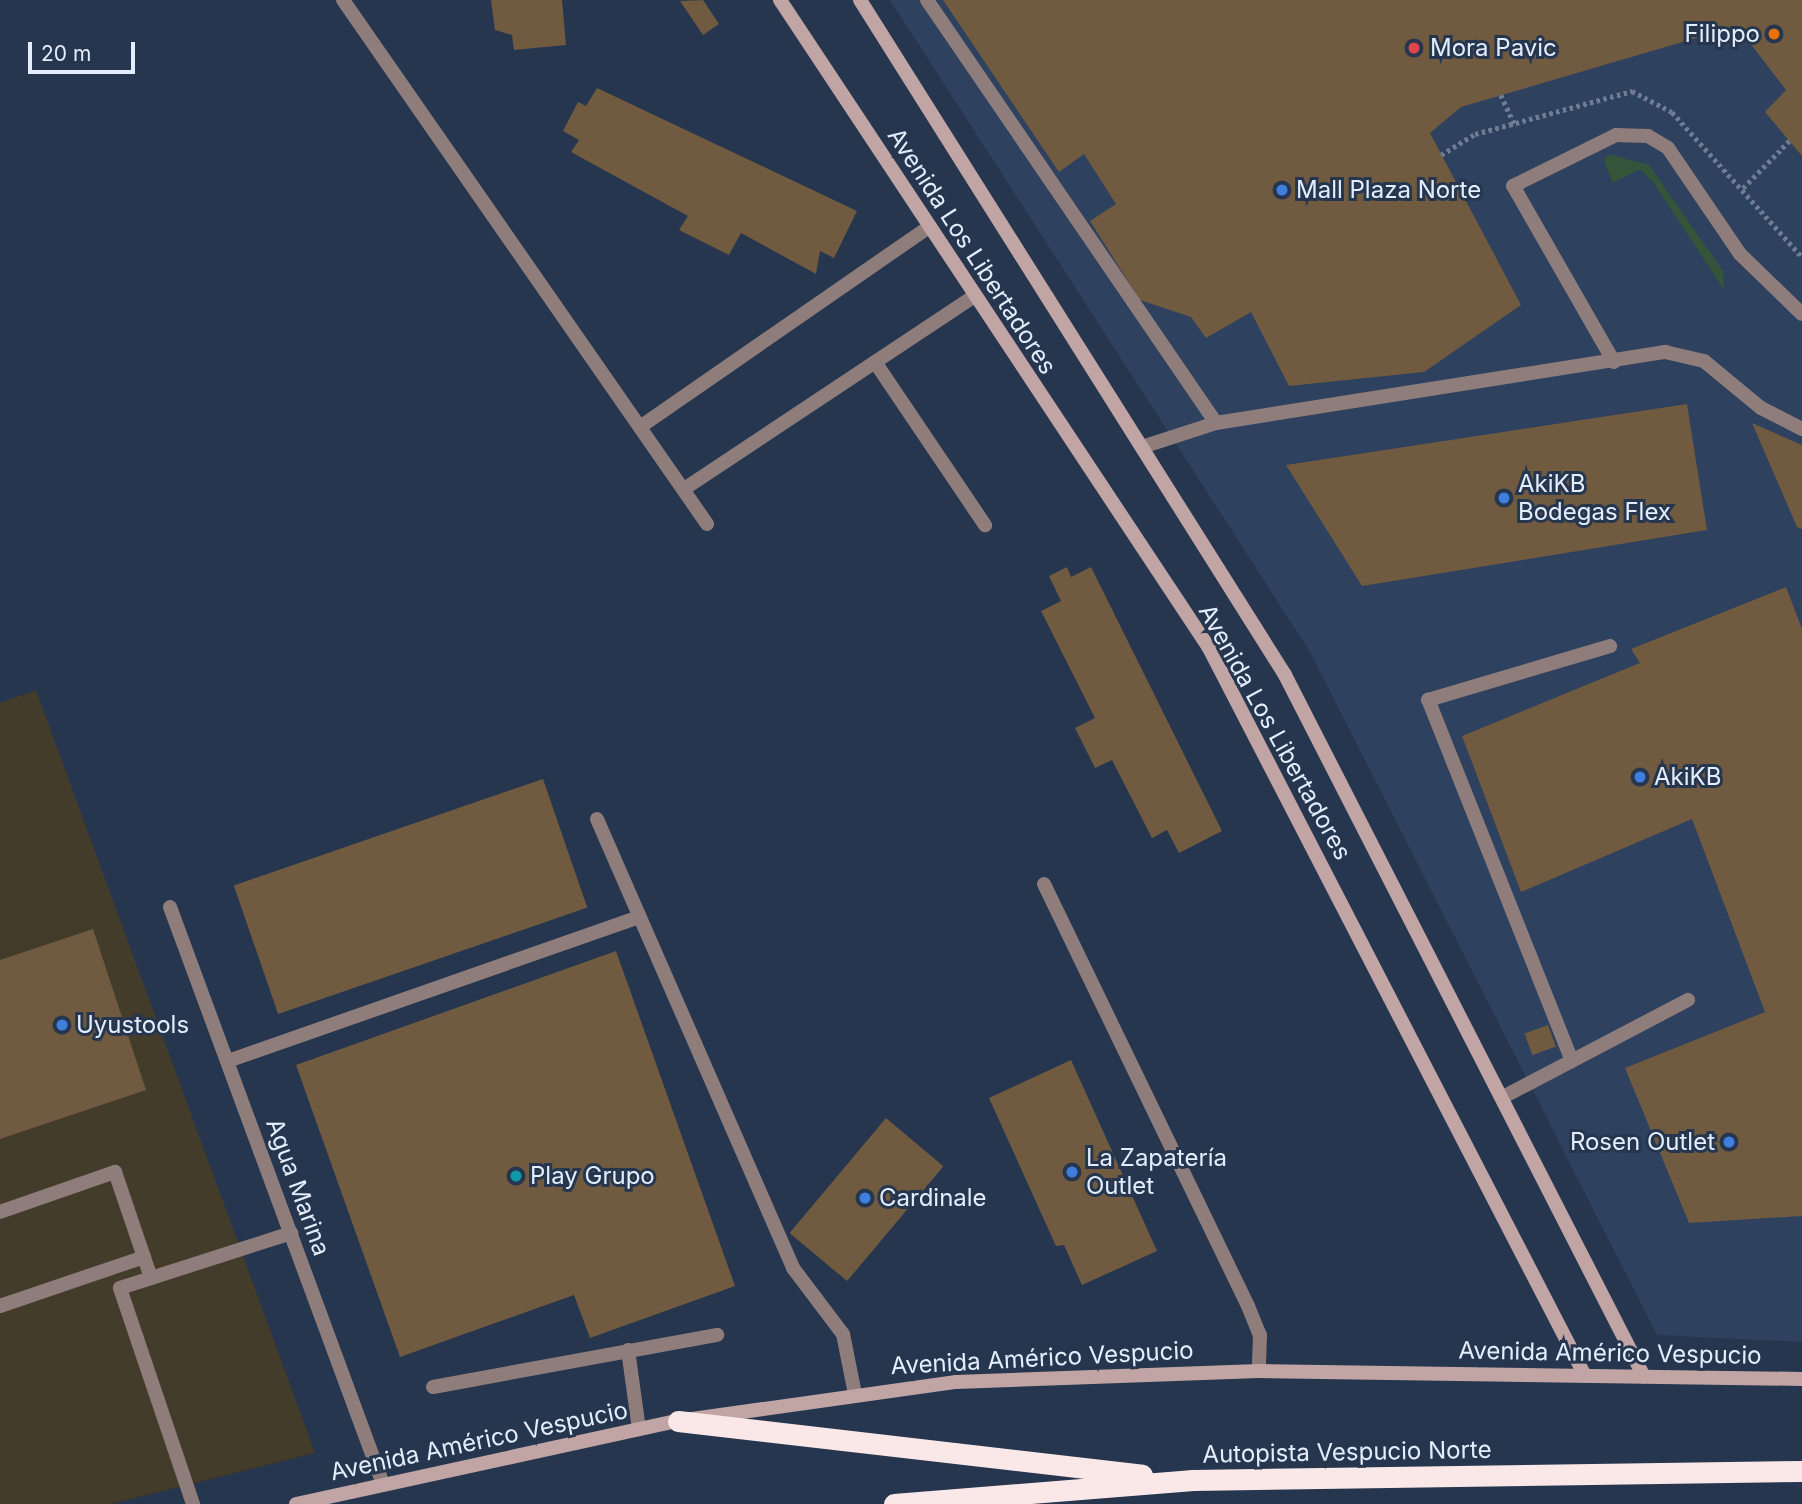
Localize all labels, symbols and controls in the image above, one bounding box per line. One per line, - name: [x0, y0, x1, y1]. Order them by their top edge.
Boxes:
- place label: Filippo: [1685, 20, 1760, 48]
- marker: Filippo: [1766, 26, 1782, 42]
- scale bar: [32, 28, 138, 72]
- place label: Mora Pavic: [1430, 34, 1557, 62]
- marker: Mora Pavic: [1404, 38, 1424, 58]
- text: 20 m: [41, 41, 91, 66]
- street label: Avenida Los Libertadores: [882, 123, 1062, 379]
- place label: Mall Plaza Norte: [1296, 176, 1481, 204]
- marker: Mall Plaza Norte: [1274, 182, 1290, 198]
- place label: AkiKB Bodegas Flex: [1518, 470, 1671, 526]
- marker: AkiKB Bodegas Flex: [1496, 490, 1512, 506]
- street label: Avenida Los Libertadores: [1193, 599, 1357, 865]
- place label: AkiKB: [1654, 763, 1721, 791]
- marker: AkiKB: [1632, 769, 1648, 785]
- place label: Uyustools: [76, 1011, 189, 1039]
- marker: Uyustools: [54, 1017, 70, 1033]
- street label: Agua Marina: [260, 1115, 336, 1259]
- place label: Rosen Outlet: [1570, 1128, 1715, 1156]
- marker: Rosen Outlet: [1721, 1134, 1737, 1150]
- place label: La Zapatería Outlet: [1086, 1144, 1227, 1200]
- place label: Play Grupo: [530, 1162, 655, 1190]
- marker: La Zapatería Outlet: [1064, 1164, 1080, 1180]
- marker: Play Grupo: [508, 1168, 524, 1184]
- place label: Cardinale: [879, 1184, 987, 1212]
- marker: Cardinale: [857, 1190, 873, 1206]
- street label: Avenida Américo Vespucio: [890, 1336, 1194, 1380]
- street label: Avenida Américo Vespucio: [1458, 1336, 1762, 1370]
- street label: Avenida Américo Vespucio: [328, 1395, 630, 1487]
- street label: Autopista Vespucio Norte: [1202, 1435, 1492, 1469]

